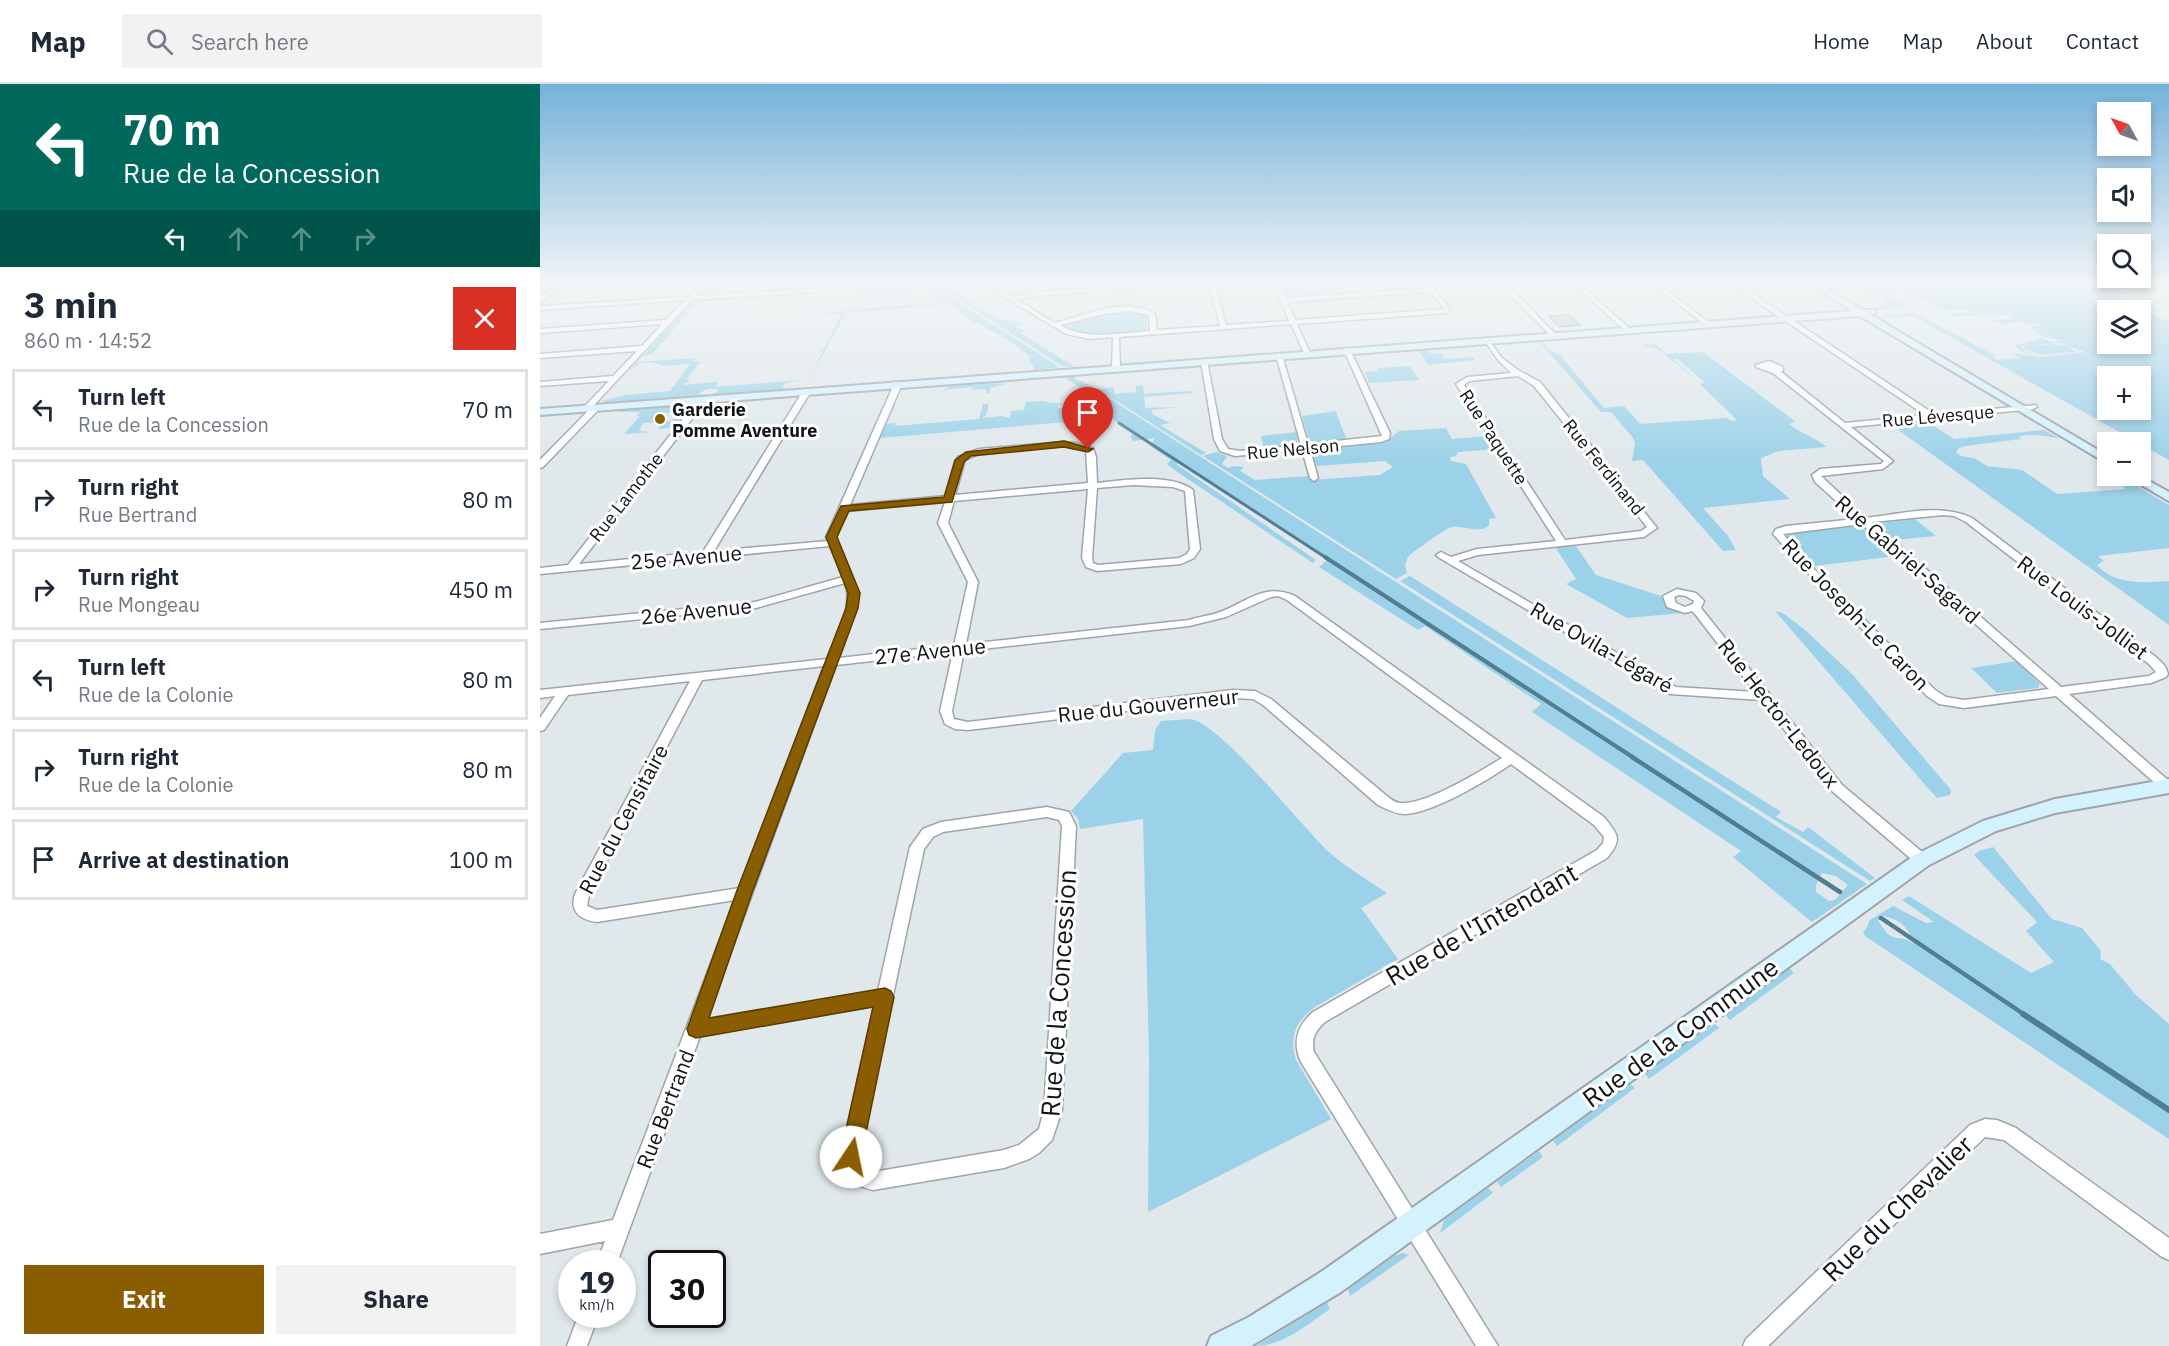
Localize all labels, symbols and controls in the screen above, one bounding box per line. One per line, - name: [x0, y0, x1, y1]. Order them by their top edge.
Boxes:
- search box: [122, 14, 542, 68]
- text: Map: [30, 23, 86, 60]
- icon: search: [143, 25, 176, 58]
- text: Search here: [191, 27, 309, 56]
- text: Home: [1813, 27, 1870, 55]
- text: Map: [1903, 27, 1943, 55]
- text: About: [1976, 27, 2033, 55]
- text: Contact: [2066, 27, 2139, 55]
- text: 70 m: [123, 102, 221, 157]
- north arrow: [2097, 102, 2151, 156]
- map controls: [2097, 102, 2151, 486]
- icon: left: [24, 108, 102, 186]
- text: Rue de la Concession: [123, 155, 381, 190]
- button: sound: [2097, 168, 2151, 222]
- icon: left: [159, 222, 192, 255]
- icon: ahead: [222, 222, 255, 255]
- icon: ahead: [285, 222, 318, 255]
- icon: right: [348, 222, 381, 255]
- button: search: [2097, 234, 2151, 288]
- text: 3 min: [24, 281, 118, 328]
- button: close: [453, 287, 516, 350]
- button: layers: [2097, 300, 2151, 354]
- text: 860 m · 14:52: [24, 327, 152, 354]
- button: +: [2097, 366, 2151, 420]
- text: Turn left: [78, 382, 166, 411]
- street label: Rue Paquette: [1455, 385, 1533, 489]
- pin: [1062, 387, 1113, 449]
- icon: left: [27, 393, 60, 426]
- text: 70 m: [462, 395, 513, 424]
- icon: arrive: [1071, 396, 1104, 429]
- place label: Garderie Pomme Aventure: [672, 398, 817, 442]
- street label: Rue Lévesque: [1881, 400, 1995, 432]
- text: Rue de la Concession: [78, 411, 269, 438]
- marker: Garderie Pomme Aventure: [653, 412, 667, 426]
- street label: Rue Ferdinand: [1558, 414, 1650, 520]
- button: −: [2097, 432, 2151, 486]
- street label: Rue Nelson: [1246, 434, 1340, 464]
- street label: Rue Lamothe: [584, 448, 668, 546]
- text: Turn right: [78, 472, 179, 501]
- icon: right: [27, 483, 60, 516]
- text: 80 m: [462, 485, 513, 514]
- street label: Rue Gabriel-Sagard: [1830, 488, 1986, 630]
- text: Rue Bertrand: [78, 501, 197, 528]
- street label: Rue Joseph-Le Caron: [1776, 532, 1936, 696]
- street label: 25e Avenue: [629, 538, 743, 576]
- street label: Rue Louis-Jolliet: [2012, 549, 2154, 665]
- text: Turn right: [78, 562, 179, 591]
- icon: right: [27, 573, 60, 606]
- text: 450 m: [449, 575, 513, 604]
- text: Rue Mongeau: [78, 591, 200, 618]
- street label: 26e Avenue: [639, 591, 753, 631]
- street label: Rue Ovila-Légaré: [1525, 595, 1679, 699]
- street label: 27e Avenue: [873, 631, 987, 671]
- street label: Rue Hector-Ledoux: [1712, 633, 1846, 794]
- text: Turn left: [78, 652, 166, 681]
- icon: left: [27, 663, 60, 696]
- text: 80 m: [462, 665, 513, 694]
- text: Rue de la Colonie: [78, 681, 234, 708]
- street label: Rue du Gouverneur: [1056, 682, 1240, 728]
- street label: Rue du Censitaire: [572, 739, 674, 899]
- text: Turn right: [78, 742, 179, 771]
- icon: right: [27, 753, 60, 786]
- text: 80 m: [462, 755, 513, 784]
- text: Rue de la Colonie: [78, 771, 234, 798]
- icon: arrive: [27, 843, 60, 876]
- text: Arrive at destination: [78, 845, 289, 874]
- text: 100 m: [449, 845, 513, 874]
- street label: Rue de l'Intendant: [1379, 855, 1583, 993]
- street label: Rue de la Concession: [1032, 868, 1084, 1118]
- street label: Rue de la Commune: [1575, 949, 1785, 1115]
- street label: Rue Bertrand: [629, 1046, 701, 1172]
- position arrow: [819, 1125, 883, 1189]
- street label: Rue du Chevalier: [1814, 1127, 1980, 1289]
- speed limit sign: 30: [648, 1250, 726, 1328]
- text: 19: [579, 1262, 615, 1301]
- button: Exit: [24, 1265, 264, 1334]
- button: Share: [276, 1265, 516, 1334]
- text: km/h: [579, 1295, 615, 1314]

